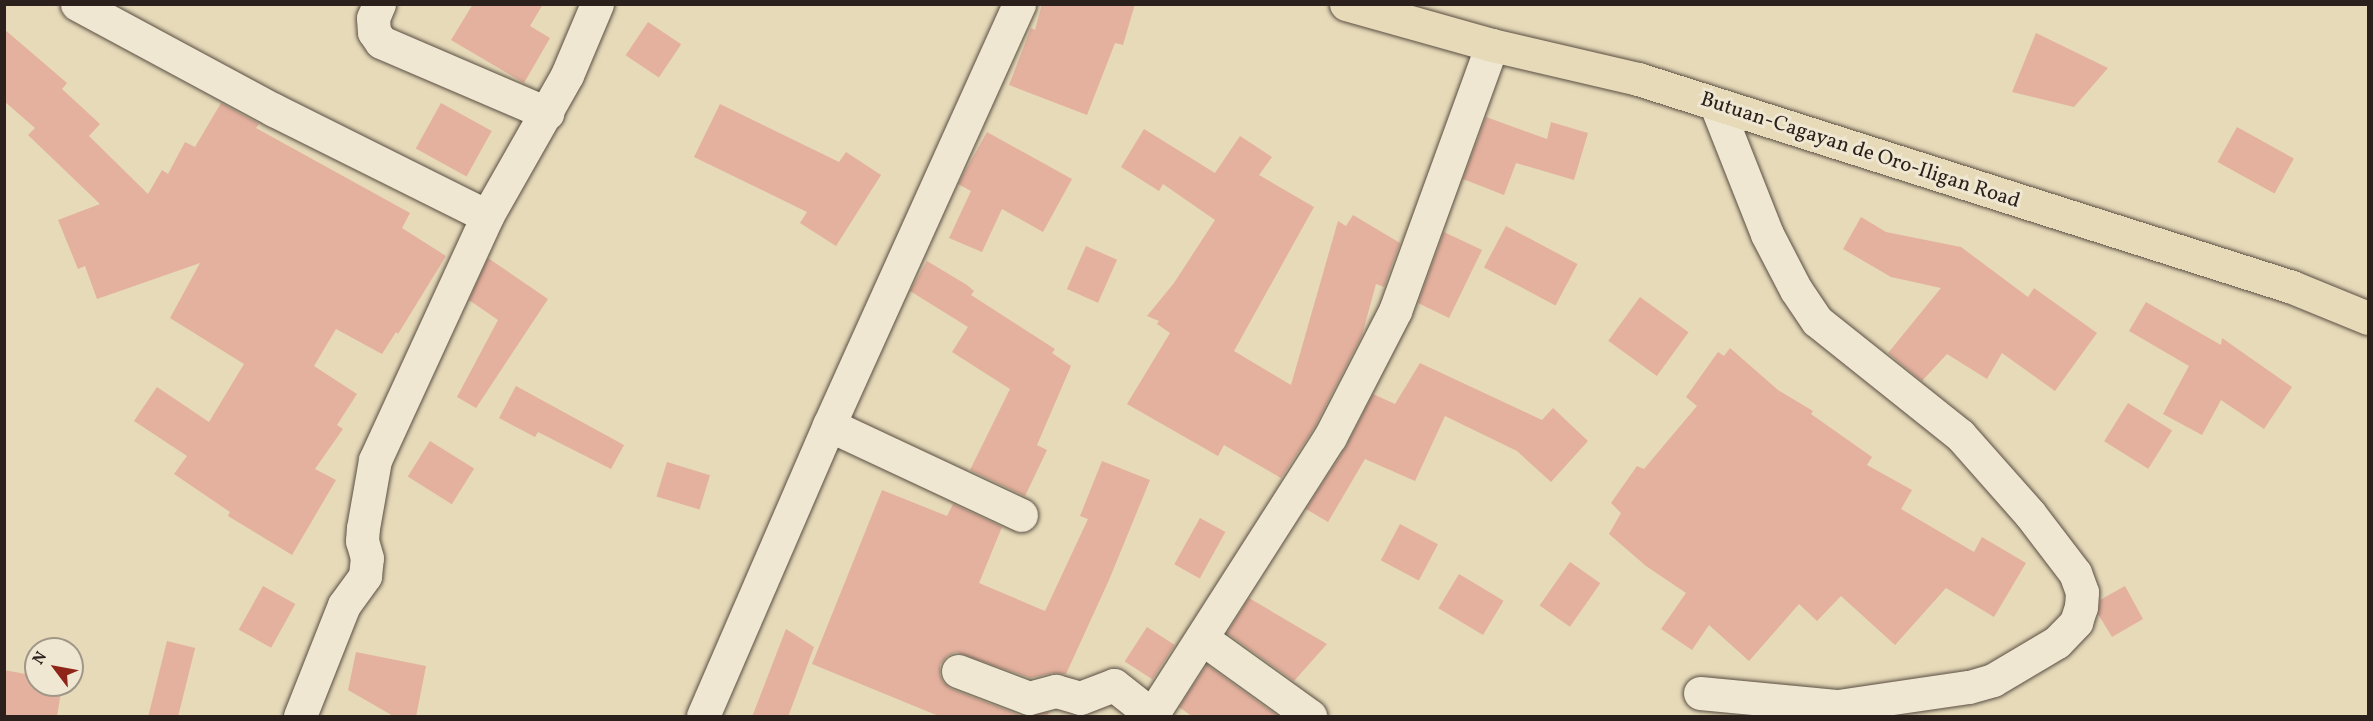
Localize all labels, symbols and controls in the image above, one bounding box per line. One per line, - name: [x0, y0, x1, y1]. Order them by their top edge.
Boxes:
- street label: Butuan-Cagayan de Oro-Iligan Road: [1697, 87, 2023, 215]
- north arrow: [24, 637, 84, 697]
- text: N: [28, 648, 53, 669]

